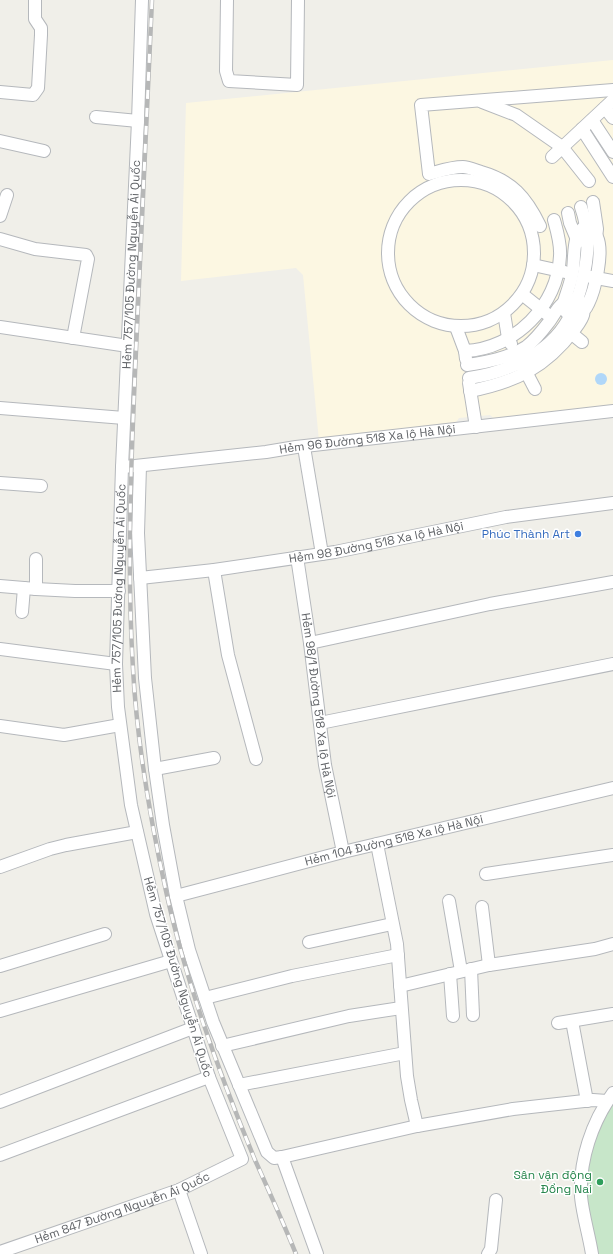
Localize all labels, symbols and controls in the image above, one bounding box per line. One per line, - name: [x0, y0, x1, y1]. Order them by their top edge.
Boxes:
- street label: Hẻm 757/105 Đường Nguyễn Ái Quốc: [119, 160, 144, 369]
- street label: Hẻm 96 Đường 518 Xa lộ Hà Nội: [278, 421, 456, 458]
- street label: Hẻm 757/105 Đường Nguyễn Ái Quốc: [108, 483, 129, 693]
- street label: Hẻm 98 Đường 518 Xa lộ Hà Nội: [288, 518, 465, 567]
- place label: Phúc Thành Art: [482, 526, 570, 542]
- marker: Phúc Thành Art: [573, 529, 583, 539]
- street label: Hẻm 98/1 Đường 518 Xa lộ Hà Nội: [298, 612, 340, 800]
- street label: Hẻm 104 Đường 518 Xa lộ Hà Nội: [303, 811, 485, 870]
- street label: Hẻm 757/105 Đường Nguyễn Ái Quốc: [140, 875, 216, 1079]
- place label: Sân vận động Đồng Nai: [513, 1167, 592, 1197]
- street label: Hẻm 847 Đường Nguyễn Ái Quốc: [33, 1168, 212, 1247]
- marker: Sân vận động Đồng Nai: [595, 1177, 605, 1187]

